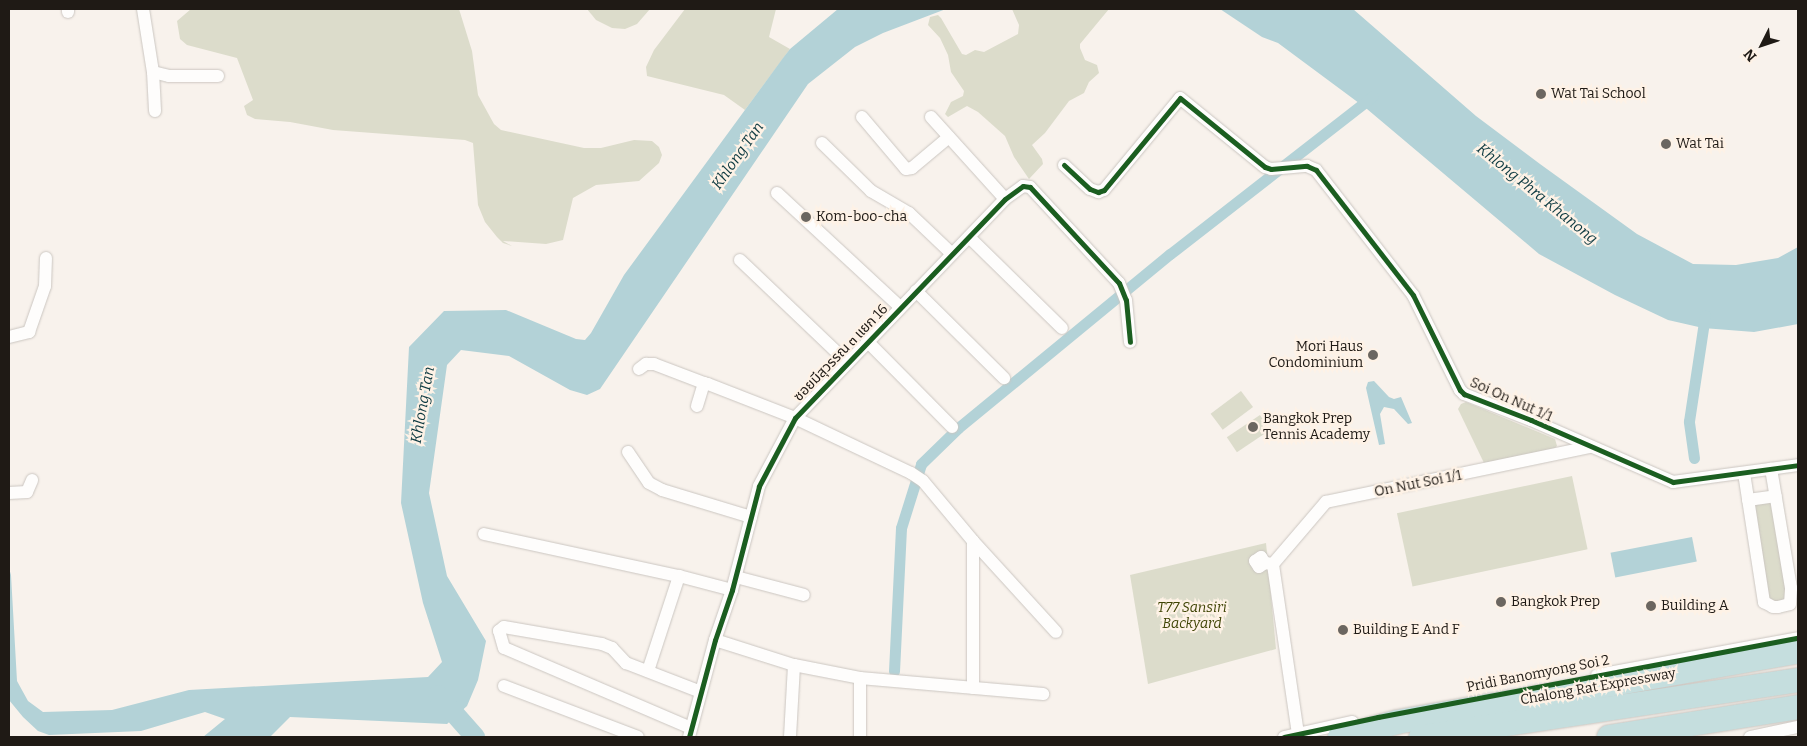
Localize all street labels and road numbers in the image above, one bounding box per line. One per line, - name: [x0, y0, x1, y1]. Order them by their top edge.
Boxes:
- street label: ซอยมีสุวรรณ ๓ แยก 16: [790, 301, 892, 405]
- street label: Soi On Nut 1/1: [1467, 374, 1555, 426]
- street label: On Nut Soi 1/1: [1373, 467, 1463, 501]
- street label: Pridi Banomyong Soi 2: [1465, 652, 1611, 696]
- street label: Chalong Rat Expressway: [1519, 665, 1677, 709]

